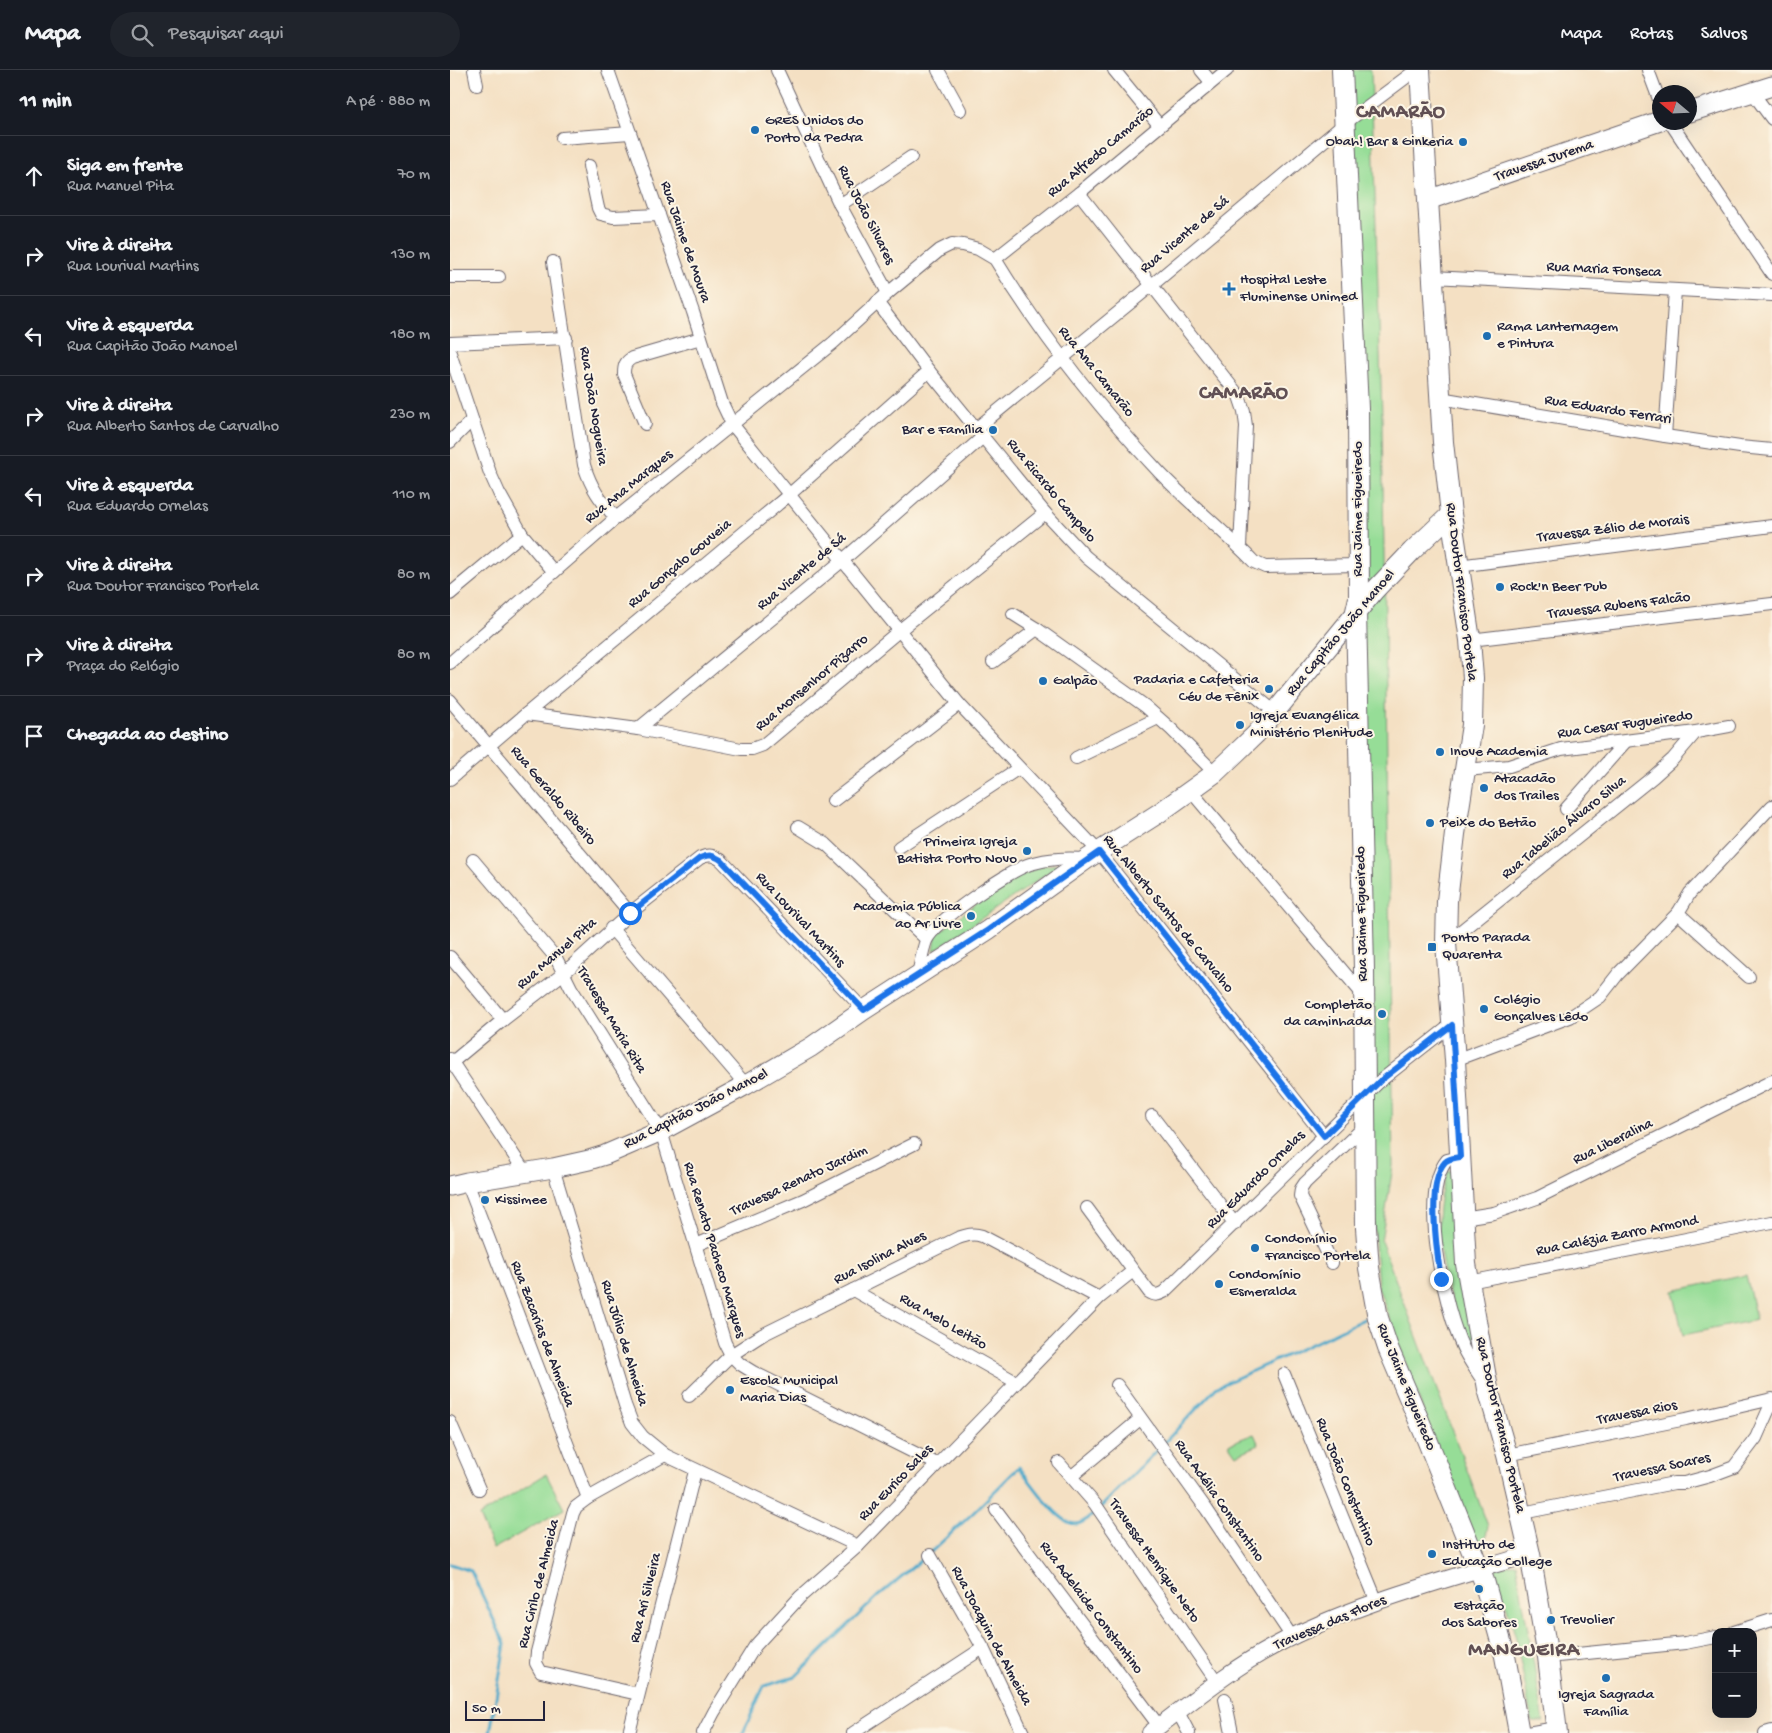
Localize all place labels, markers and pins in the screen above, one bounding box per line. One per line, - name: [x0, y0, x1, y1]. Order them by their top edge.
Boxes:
- place label: GRES Unidos do Porto da Pedra: [764, 112, 864, 147]
- marker: GRES Unidos do Porto da Pedra: [749, 124, 761, 136]
- place label: Obah! Bar & Ginkeria: [1326, 133, 1454, 151]
- marker: Obah! Bar & Ginkeria: [1457, 136, 1469, 148]
- place label: Hospital Leste Fluminense Unimed: [1239, 271, 1358, 306]
- marker: Hospital Leste Fluminense Unimed: [1222, 282, 1236, 296]
- place label: Rama Lanternagem e Pintura: [1497, 318, 1619, 353]
- marker: Rama Lanternagem e Pintura: [1481, 330, 1493, 342]
- place label: Bar e Família: [901, 421, 984, 439]
- marker: Bar e Família: [987, 424, 999, 436]
- place label: Rock'n Beer Pub: [1510, 578, 1607, 596]
- marker: Rock'n Beer Pub: [1494, 581, 1506, 593]
- place label: Padaria e Cafeteria Céu de Fênix: [1133, 671, 1260, 706]
- place label: Galpão: [1053, 672, 1098, 690]
- marker: Galpão: [1037, 675, 1049, 687]
- marker: Padaria e Cafeteria Céu de Fênix: [1263, 683, 1275, 695]
- place label: Igreja Evangélica Ministério Plenitude: [1250, 707, 1373, 742]
- marker: Igreja Evangélica Ministério Plenitude: [1234, 719, 1246, 731]
- place label: Inove Academia: [1450, 743, 1548, 761]
- marker: Inove Academia: [1434, 746, 1446, 758]
- place label: Atacadão dos Trailes: [1494, 770, 1559, 805]
- marker: Atacadão dos Trailes: [1478, 782, 1490, 794]
- place label: Peixe do Betão: [1439, 814, 1536, 832]
- marker: Peixe do Betão: [1424, 817, 1436, 829]
- place label: Primeira Igreja Batista Porto Novo: [896, 833, 1018, 868]
- marker: Primeira Igreja Batista Porto Novo: [1021, 845, 1033, 857]
- place label: Academia Pública ao Ar Livre: [853, 898, 962, 933]
- marker: Academia Pública ao Ar Livre: [965, 910, 977, 922]
- place label: Ponto Parada Quarenta: [1441, 929, 1531, 964]
- marker: Ponto Parada Quarenta: [1426, 941, 1438, 953]
- place label: Colégio Gonçalves Lêdo: [1494, 991, 1589, 1026]
- place label: Completão da caminhada: [1283, 996, 1373, 1031]
- marker: Colégio Gonçalves Lêdo: [1478, 1003, 1490, 1015]
- marker: Completão da caminhada: [1376, 1008, 1388, 1020]
- place label: Kissimee: [495, 1191, 547, 1209]
- marker: Kissimee: [479, 1194, 491, 1206]
- place label: Condomínio Francisco Portela: [1264, 1230, 1371, 1265]
- marker: Condomínio Francisco Portela: [1249, 1242, 1261, 1254]
- place label: Condomínio Esmeralda: [1229, 1266, 1301, 1301]
- marker: Condomínio Esmeralda: [1213, 1278, 1225, 1290]
- place label: Escola Municipal Maria Dias: [740, 1372, 838, 1407]
- marker: Escola Municipal Maria Dias: [724, 1384, 736, 1396]
- place label: Instituto de Educação College: [1442, 1536, 1552, 1571]
- marker: Instituto de Educação College: [1426, 1548, 1438, 1560]
- marker: Estação dos Sabores: [1473, 1583, 1485, 1595]
- place label: Estação dos Sabores: [1441, 1597, 1517, 1632]
- place label: Trevolier: [1560, 1611, 1616, 1629]
- marker: Trevolier: [1545, 1614, 1557, 1626]
- marker: Igreja Sagrada Família: [1600, 1672, 1612, 1684]
- place label: Igreja Sagrada Família: [1558, 1686, 1655, 1721]

